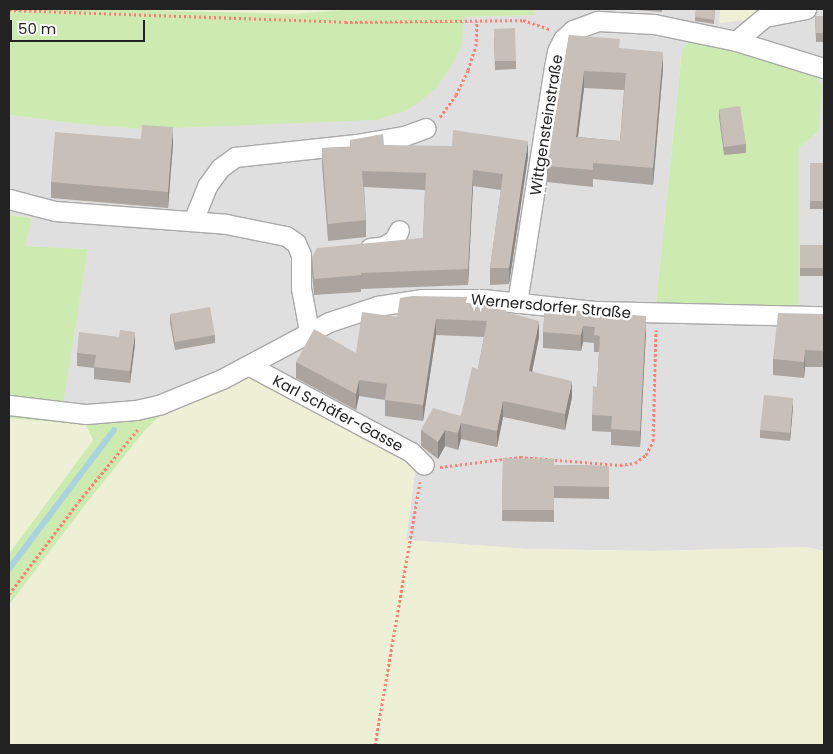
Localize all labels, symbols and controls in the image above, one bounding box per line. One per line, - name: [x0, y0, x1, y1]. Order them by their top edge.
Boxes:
- scale bar: [12, 10, 148, 42]
- text: 50 m: [18, 18, 56, 39]
- street label: Wittgensteinstraße: [526, 53, 566, 197]
- street label: Wernersdorfer Straße: [470, 290, 632, 322]
- street label: Karl Schäfer-Gasse: [270, 371, 406, 455]

